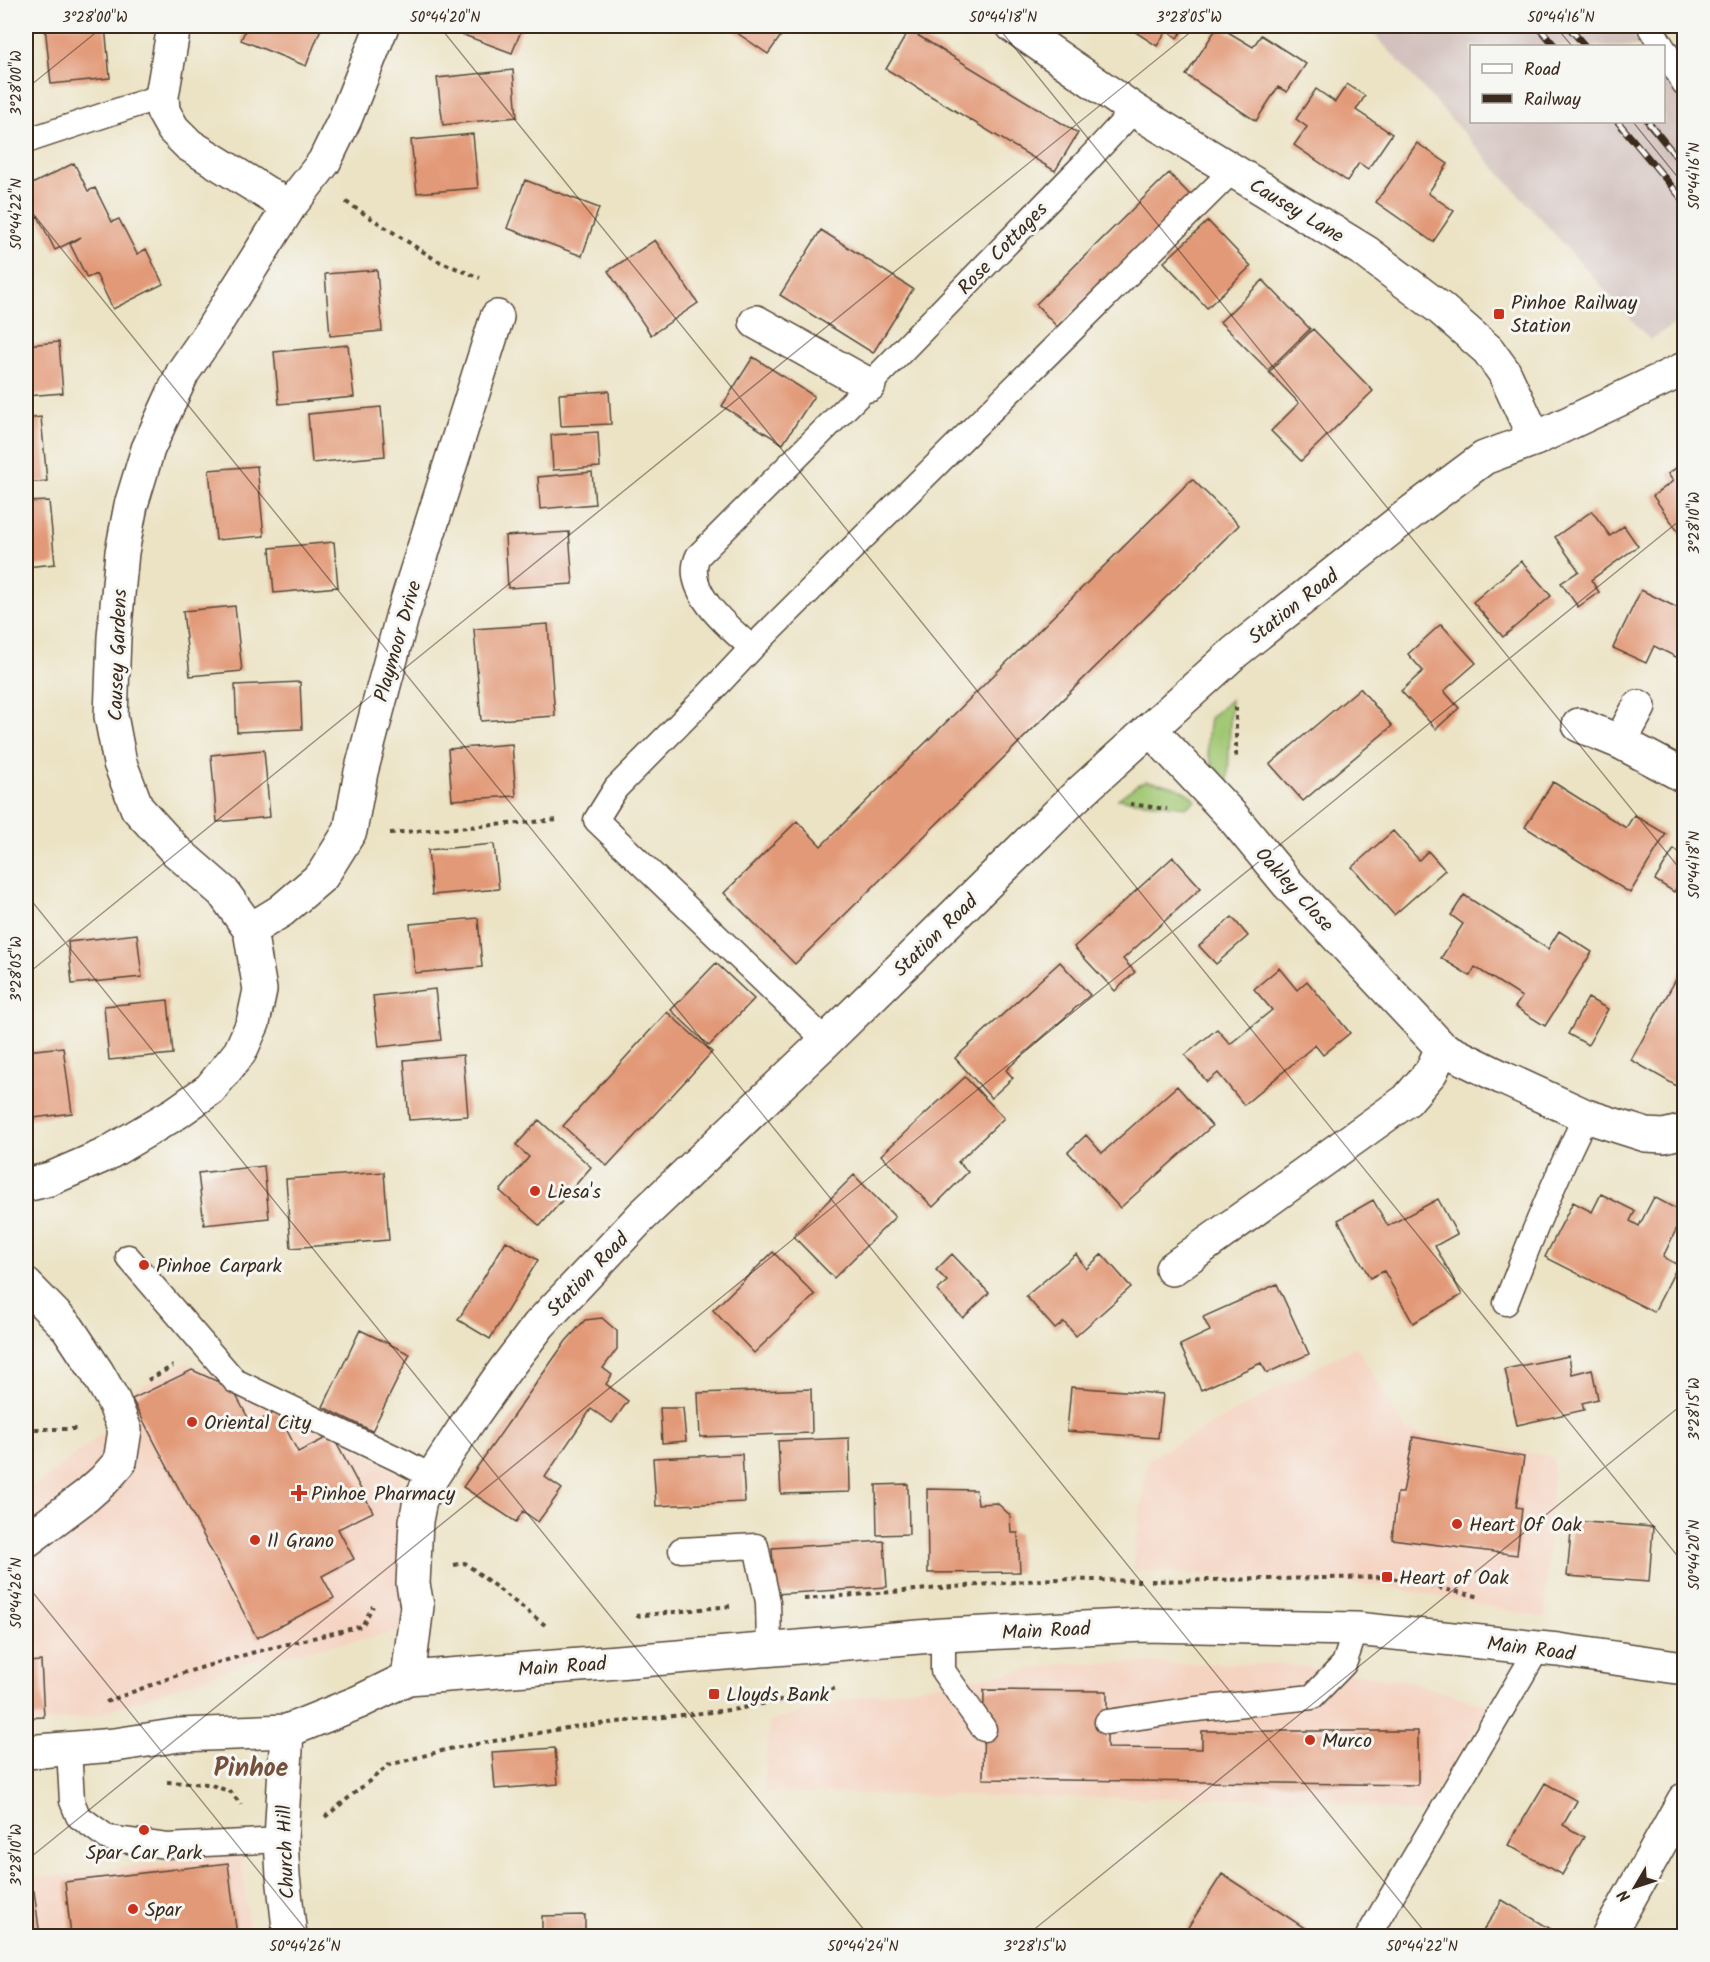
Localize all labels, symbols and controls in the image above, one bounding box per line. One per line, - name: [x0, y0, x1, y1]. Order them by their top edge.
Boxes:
- text: 3°28'00"W: [62, 6, 128, 30]
- text: 50°44'20"N: [410, 6, 480, 30]
- text: 50°44'18"N: [969, 6, 1037, 30]
- text: 3°28'05"W: [1156, 6, 1222, 30]
- text: 50°44'16"N: [1527, 6, 1595, 30]
- legend: [1470, 45, 1665, 123]
- text: 3°28'00"W: [5, 50, 29, 116]
- text: Road: [1524, 56, 1561, 85]
- text: Railway: [1524, 86, 1581, 115]
- text: 50°44'16"N: [1683, 142, 1707, 210]
- street label: Causey Lane: [1242, 171, 1350, 253]
- text: 50°44'22"N: [5, 178, 29, 250]
- street label: Rose Cottages: [951, 195, 1057, 303]
- place label: Pinhoe Railway Station: [1511, 288, 1638, 343]
- marker: Pinhoe Railway Station: [1492, 307, 1506, 321]
- text: 3°28'10"W: [1683, 491, 1707, 554]
- street label: Station Road: [1242, 561, 1347, 653]
- street label: Playmoor Drive: [366, 577, 432, 706]
- street label: Causey Gardens: [101, 588, 137, 722]
- text: 50°44'18"N: [1683, 831, 1707, 899]
- street label: Oakley Close: [1246, 840, 1341, 940]
- street label: Station Road: [886, 887, 987, 985]
- text: 3°28'05"W: [5, 936, 29, 1002]
- place label: Liesa's: [547, 1177, 601, 1209]
- marker: Liesa's: [528, 1184, 542, 1198]
- street label: Station Road: [539, 1225, 638, 1325]
- place label: Pinhoe Carpark: [156, 1251, 283, 1283]
- marker: Pinhoe Carpark: [137, 1258, 151, 1272]
- text: 3°28'15"W: [1683, 1377, 1707, 1441]
- place label: Oriental City: [204, 1408, 312, 1440]
- marker: Oriental City: [185, 1415, 199, 1429]
- place label: Pinhoe Pharmacy: [311, 1479, 456, 1511]
- marker: Pinhoe Pharmacy: [292, 1486, 306, 1500]
- place label: Heart Of Oak: [1469, 1510, 1583, 1542]
- marker: Heart Of Oak: [1450, 1517, 1464, 1531]
- text: 50°44'20"N: [1683, 1520, 1707, 1590]
- place label: Il Grano: [267, 1526, 334, 1558]
- marker: Il Grano: [248, 1533, 262, 1547]
- text: 50°44'26"N: [5, 1557, 29, 1629]
- place label: Heart of Oak: [1399, 1563, 1509, 1595]
- marker: Heart of Oak: [1380, 1570, 1394, 1584]
- street label: Main Road: [1001, 1614, 1092, 1650]
- street label: Main Road: [1485, 1629, 1578, 1671]
- street label: Main Road: [517, 1649, 609, 1687]
- place label: Lloyds Bank: [726, 1680, 830, 1712]
- marker: Lloyds Bank: [707, 1687, 721, 1701]
- place label: Murco: [1322, 1726, 1372, 1758]
- marker: Murco: [1303, 1733, 1317, 1747]
- district label: Pinhoe: [214, 1748, 289, 1790]
- street label: Church Hill: [269, 1804, 305, 1900]
- text: 3°28'10"W: [5, 1823, 29, 1886]
- marker: Spar Car Park: [137, 1823, 151, 1837]
- place label: Spar Car Park: [86, 1838, 203, 1870]
- north arrow: [1605, 1857, 1665, 1917]
- text: N: [1612, 1884, 1637, 1907]
- place label: Spar: [145, 1895, 183, 1927]
- marker: Spar: [126, 1902, 140, 1916]
- text: 50°44'26"N: [269, 1935, 341, 1959]
- text: 50°44'24"N: [827, 1935, 899, 1959]
- text: 3°28'15"W: [1003, 1935, 1067, 1959]
- text: 50°44'22"N: [1386, 1935, 1458, 1959]

